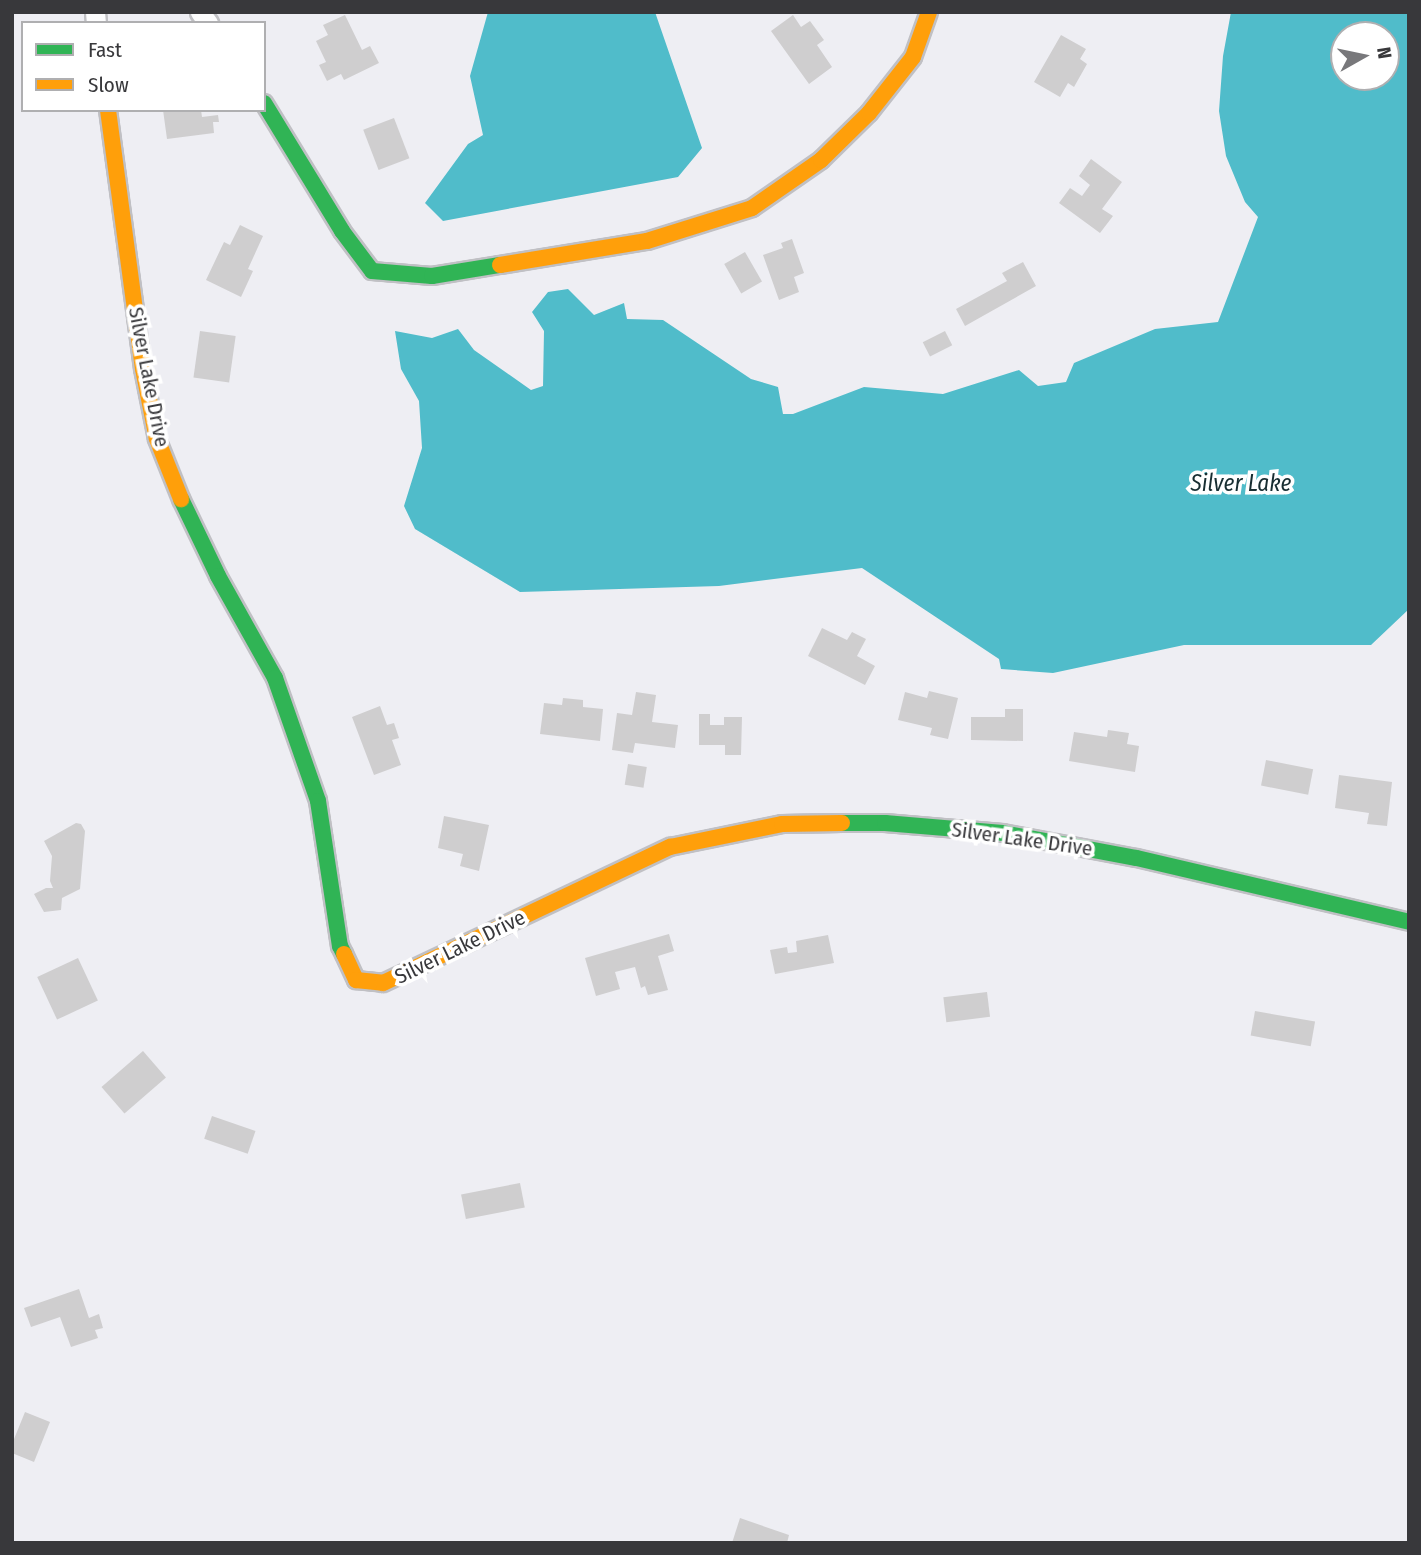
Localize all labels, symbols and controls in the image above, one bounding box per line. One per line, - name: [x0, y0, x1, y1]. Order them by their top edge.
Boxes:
- legend: [21, 21, 266, 112]
- north arrow: [1330, 21, 1400, 91]
- text: Fast: [88, 37, 122, 63]
- text: N: [1372, 46, 1397, 60]
- text: Slow: [88, 72, 129, 98]
- street label: Silver Lake Drive: [123, 305, 175, 449]
- water label: Silver Lake: [1191, 469, 1291, 497]
- street label: Silver Lake Drive: [950, 817, 1094, 861]
- street label: Silver Lake Drive: [391, 905, 529, 989]

